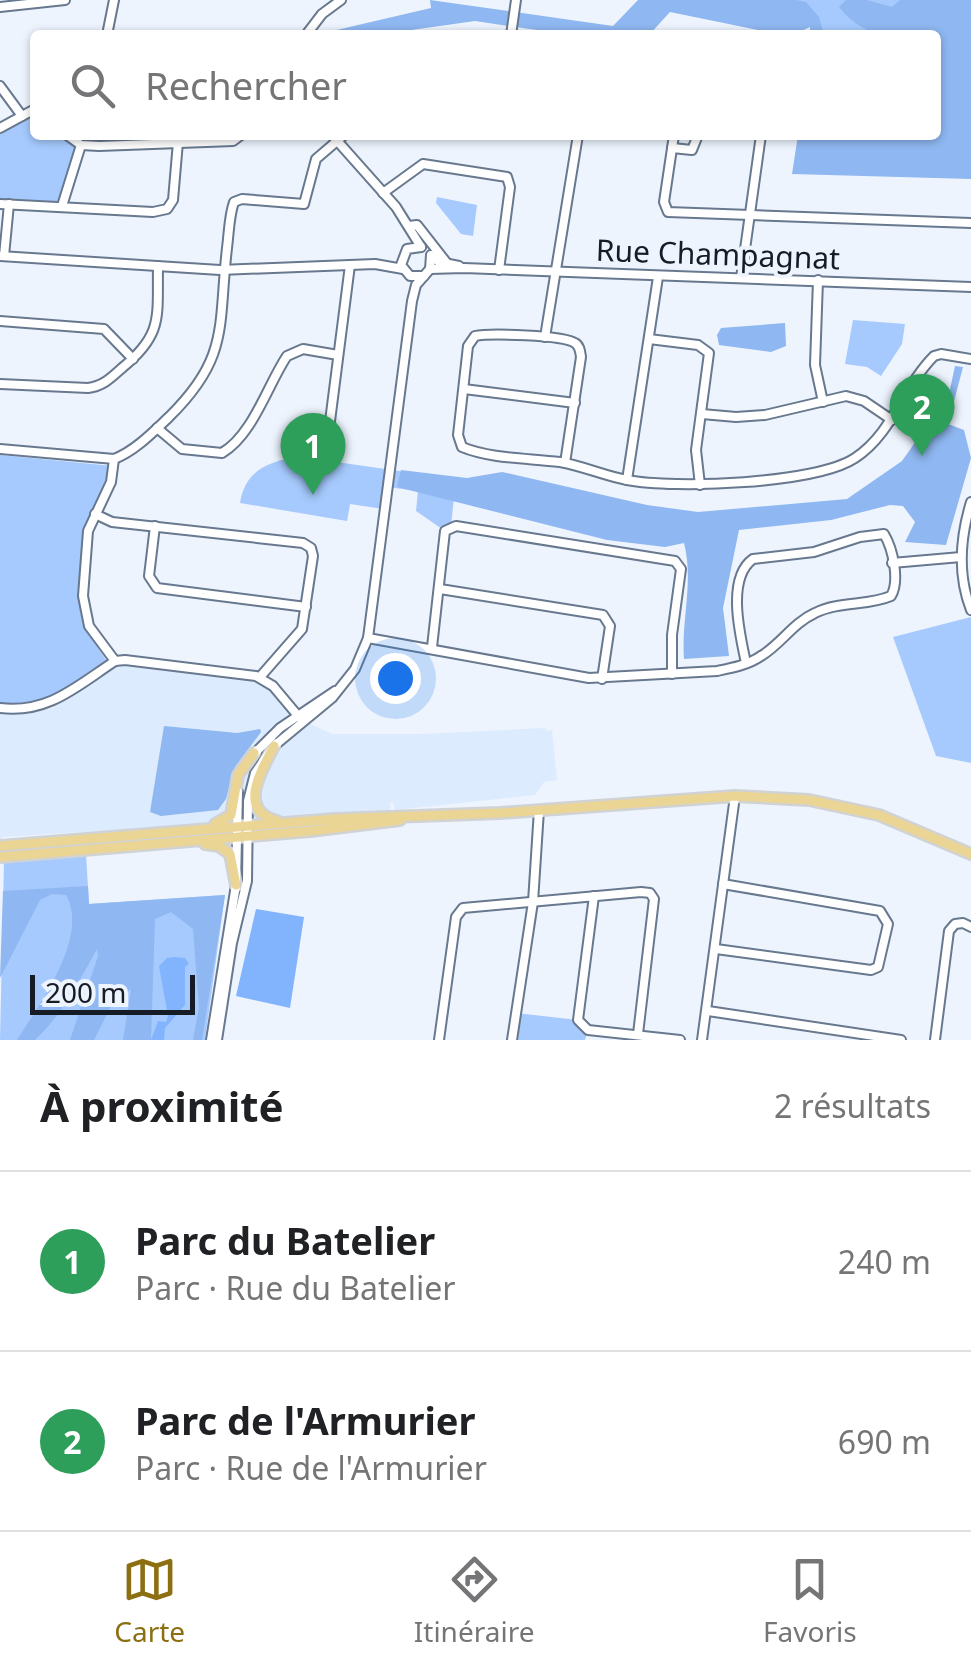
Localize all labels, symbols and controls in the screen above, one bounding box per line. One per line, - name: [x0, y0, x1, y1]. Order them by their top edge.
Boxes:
- search box: [30, 30, 941, 140]
- icon: search: [65, 58, 120, 113]
- text: Rechercher: [145, 59, 347, 111]
- street label: Rue Champagnat: [595, 229, 841, 278]
- pin: 2: [890, 374, 954, 456]
- pin: 1: [280, 412, 346, 495]
- your location: [370, 653, 421, 704]
- scale bar: [30, 970, 195, 1014]
- text: 200 m: [45, 973, 127, 1011]
- text: À proximité: [40, 1077, 284, 1134]
- text: 2 résultats: [774, 1084, 931, 1127]
- text: Parc du Batelier: [135, 1214, 435, 1266]
- text: 1: [63, 1240, 82, 1283]
- text: 240 m: [838, 1240, 931, 1283]
- text: Parc · Rue du Batelier: [135, 1266, 455, 1309]
- text: Parc de l'Armurier: [135, 1394, 475, 1446]
- text: 2: [63, 1420, 82, 1463]
- text: 690 m: [838, 1420, 931, 1463]
- text: Parc · Rue de l'Armurier: [135, 1446, 487, 1489]
- tab: Carte: [114, 1552, 185, 1650]
- tab: Itinéraire: [414, 1552, 534, 1650]
- tab: Favoris: [763, 1552, 857, 1650]

